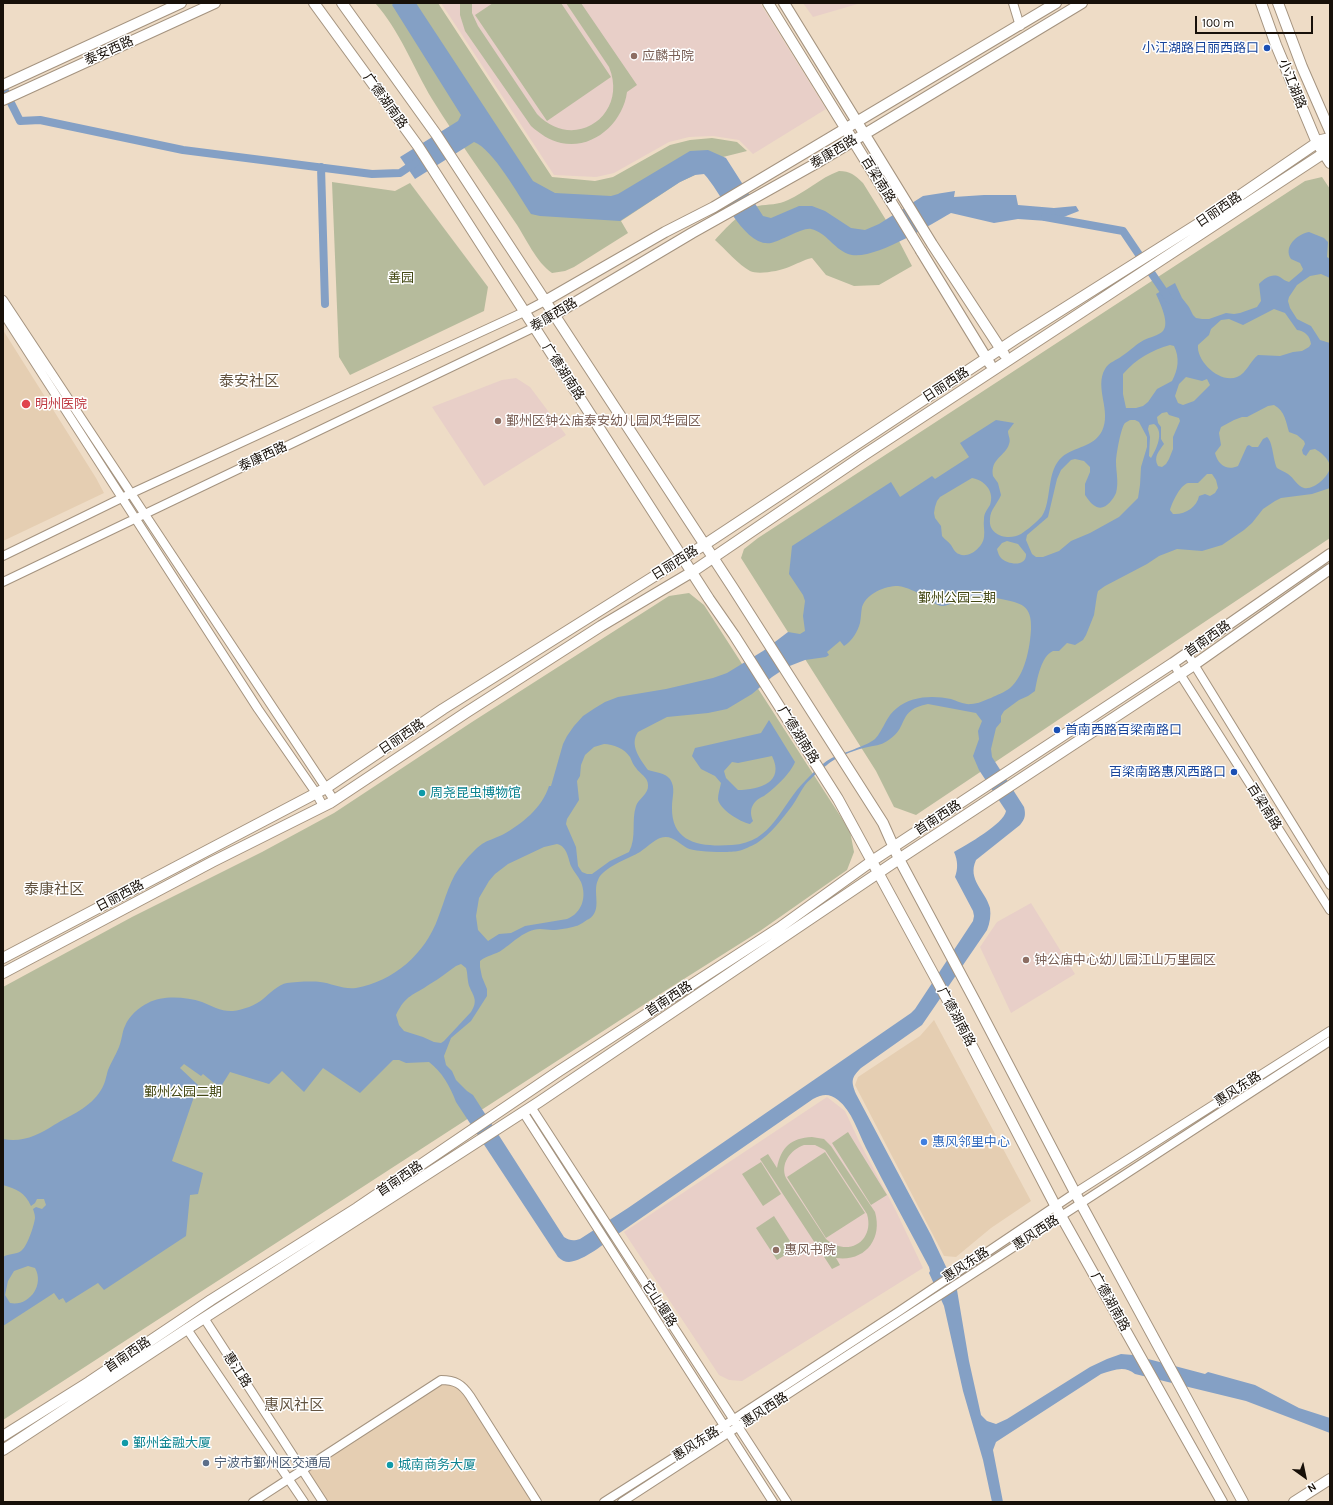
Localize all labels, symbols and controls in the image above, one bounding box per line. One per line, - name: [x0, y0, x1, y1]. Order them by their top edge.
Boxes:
- scale bar: [1197, 8, 1315, 34]
- text: 100 m: [1202, 16, 1234, 30]
- street label: 泰安西路: [82, 33, 136, 69]
- place label: 小江湖路日丽西路口: [1142, 40, 1259, 56]
- marker: 小江湖路日丽西路口: [1262, 43, 1272, 53]
- place label: 应麟书院: [642, 48, 694, 64]
- marker: 应麟书院: [629, 51, 639, 61]
- street label: 小江湖路: [1275, 57, 1309, 111]
- street label: 广德湖南路: [360, 70, 410, 132]
- street label: 泰康西路: [808, 132, 860, 172]
- street label: 百梁南路: [858, 154, 898, 206]
- street label: 日丽西路: [1193, 189, 1245, 231]
- park label: 善园: [388, 270, 414, 286]
- street label: 泰康西路: [528, 295, 580, 335]
- street label: 广德湖南路: [539, 340, 587, 404]
- street label: 日丽西路: [920, 364, 972, 406]
- district label: 泰安社区: [219, 373, 279, 391]
- place label: 明州医院: [35, 396, 87, 412]
- marker: 明州医院: [20, 398, 32, 410]
- place label: 鄞州区钟公庙泰安幼儿园风华园区: [506, 413, 701, 429]
- marker: 鄞州区钟公庙泰安幼儿园风华园区: [493, 416, 503, 426]
- street label: 泰康西路: [236, 439, 290, 475]
- street label: 日丽西路: [649, 543, 701, 583]
- park label: 鄞州公园三期: [918, 590, 996, 606]
- street label: 首南西路: [1182, 618, 1234, 660]
- street label: 广德湖南路: [774, 703, 822, 767]
- street label: 日丽西路: [376, 716, 428, 758]
- place label: 首南西路百梁南路口: [1065, 722, 1182, 738]
- marker: 首南西路百梁南路口: [1052, 725, 1062, 735]
- place label: 百梁南路惠风西路口: [1109, 764, 1226, 780]
- marker: 百梁南路惠风西路口: [1229, 767, 1239, 777]
- street label: 百梁南路: [1244, 781, 1284, 833]
- place label: 周尧昆虫博物馆: [430, 785, 521, 801]
- marker: 周尧昆虫博物馆: [417, 788, 427, 798]
- street label: 首南西路: [912, 797, 964, 839]
- street label: 日丽西路: [93, 877, 147, 915]
- district label: 泰康社区: [24, 881, 84, 899]
- place label: 钟公庙中心幼儿园江山万里园区: [1034, 952, 1216, 968]
- marker: 钟公庙中心幼儿园江山万里园区: [1021, 955, 1031, 965]
- street label: 首南西路: [643, 978, 695, 1020]
- street label: 广德湖南路: [934, 985, 978, 1049]
- street label: 惠风东路: [1212, 1068, 1264, 1110]
- park label: 鄞州公园二期: [144, 1084, 222, 1100]
- place label: 惠风邻里中心: [932, 1134, 1010, 1150]
- marker: 惠风邻里中心: [919, 1137, 929, 1147]
- street label: 首南西路: [374, 1158, 426, 1200]
- street label: 惠风西路: [1010, 1212, 1062, 1254]
- place label: 惠风书院: [784, 1242, 836, 1258]
- street label: 惠风东路: [940, 1244, 992, 1286]
- marker: 惠风书院: [771, 1245, 781, 1255]
- street label: 广德湖南路: [1087, 1270, 1133, 1334]
- street label: 它山堰路: [638, 1278, 680, 1330]
- street label: 首南西路: [102, 1334, 154, 1376]
- street label: 惠江路: [220, 1349, 254, 1391]
- street label: 惠风西路: [739, 1389, 791, 1431]
- district label: 惠风社区: [264, 1397, 324, 1415]
- street label: 惠风东路: [670, 1424, 722, 1464]
- place label: 鄞州金融大厦: [133, 1435, 211, 1451]
- marker: 鄞州金融大厦: [120, 1438, 130, 1448]
- place label: 宁波市鄞州区交通局: [214, 1455, 331, 1471]
- place label: 城南商务大厦: [398, 1457, 476, 1473]
- north arrow: [1285, 1457, 1325, 1497]
- marker: 宁波市鄞州区交通局: [201, 1458, 211, 1468]
- marker: 城南商务大厦: [385, 1460, 395, 1470]
- text: N: [1305, 1480, 1319, 1495]

